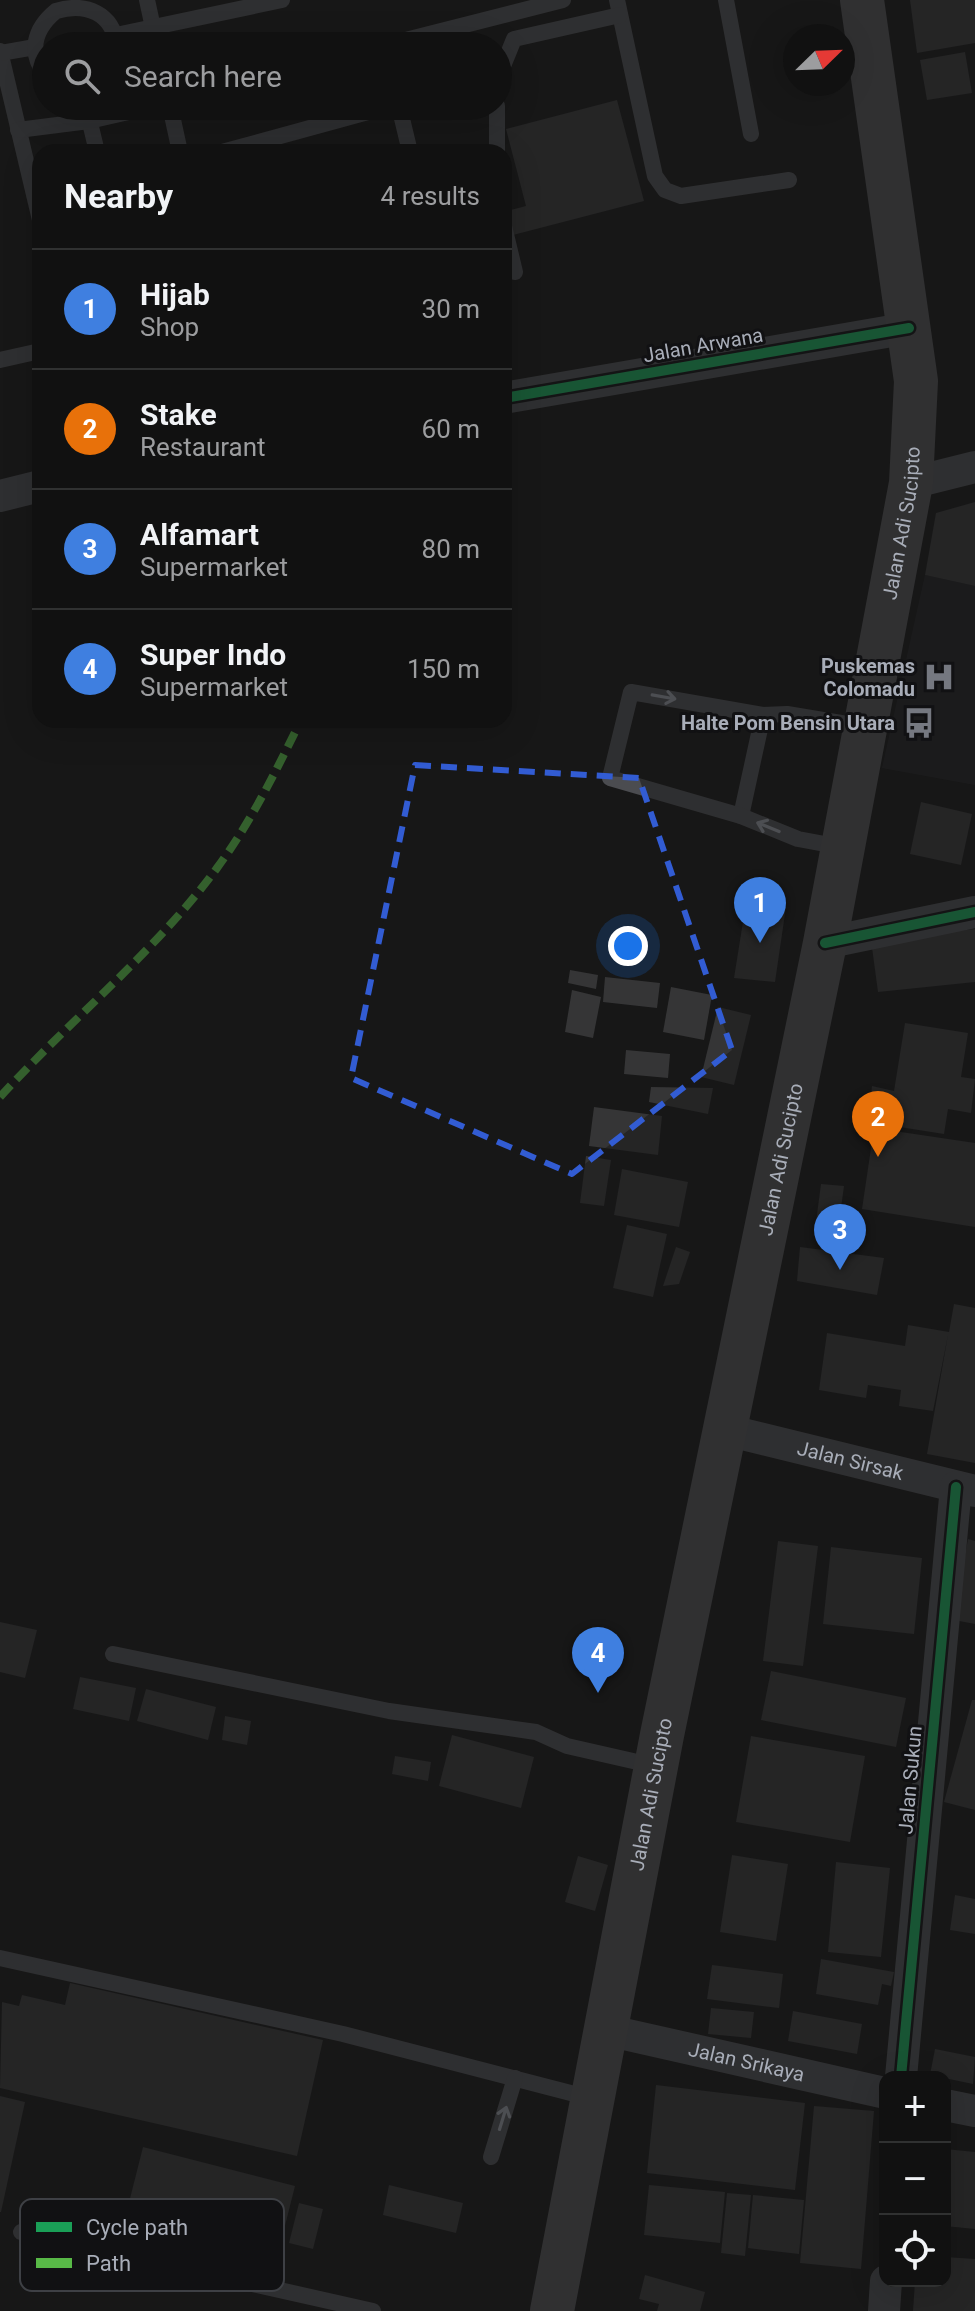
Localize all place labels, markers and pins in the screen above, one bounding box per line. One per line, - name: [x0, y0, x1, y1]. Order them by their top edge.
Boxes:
- place label: Puskemas Colomadu: [821, 654, 915, 701]
- hospital icon: Puskemas Colomadu: [922, 660, 956, 694]
- bus stop icon: Halte Pom Bensin Utara: [902, 706, 936, 740]
- place label: Halte Pom Bensin Utara: [681, 711, 895, 735]
- pin: 1: [734, 877, 786, 943]
- pin: 2: [852, 1091, 904, 1157]
- pin: 3: [814, 1204, 866, 1270]
- pin: 4: [572, 1627, 624, 1693]

